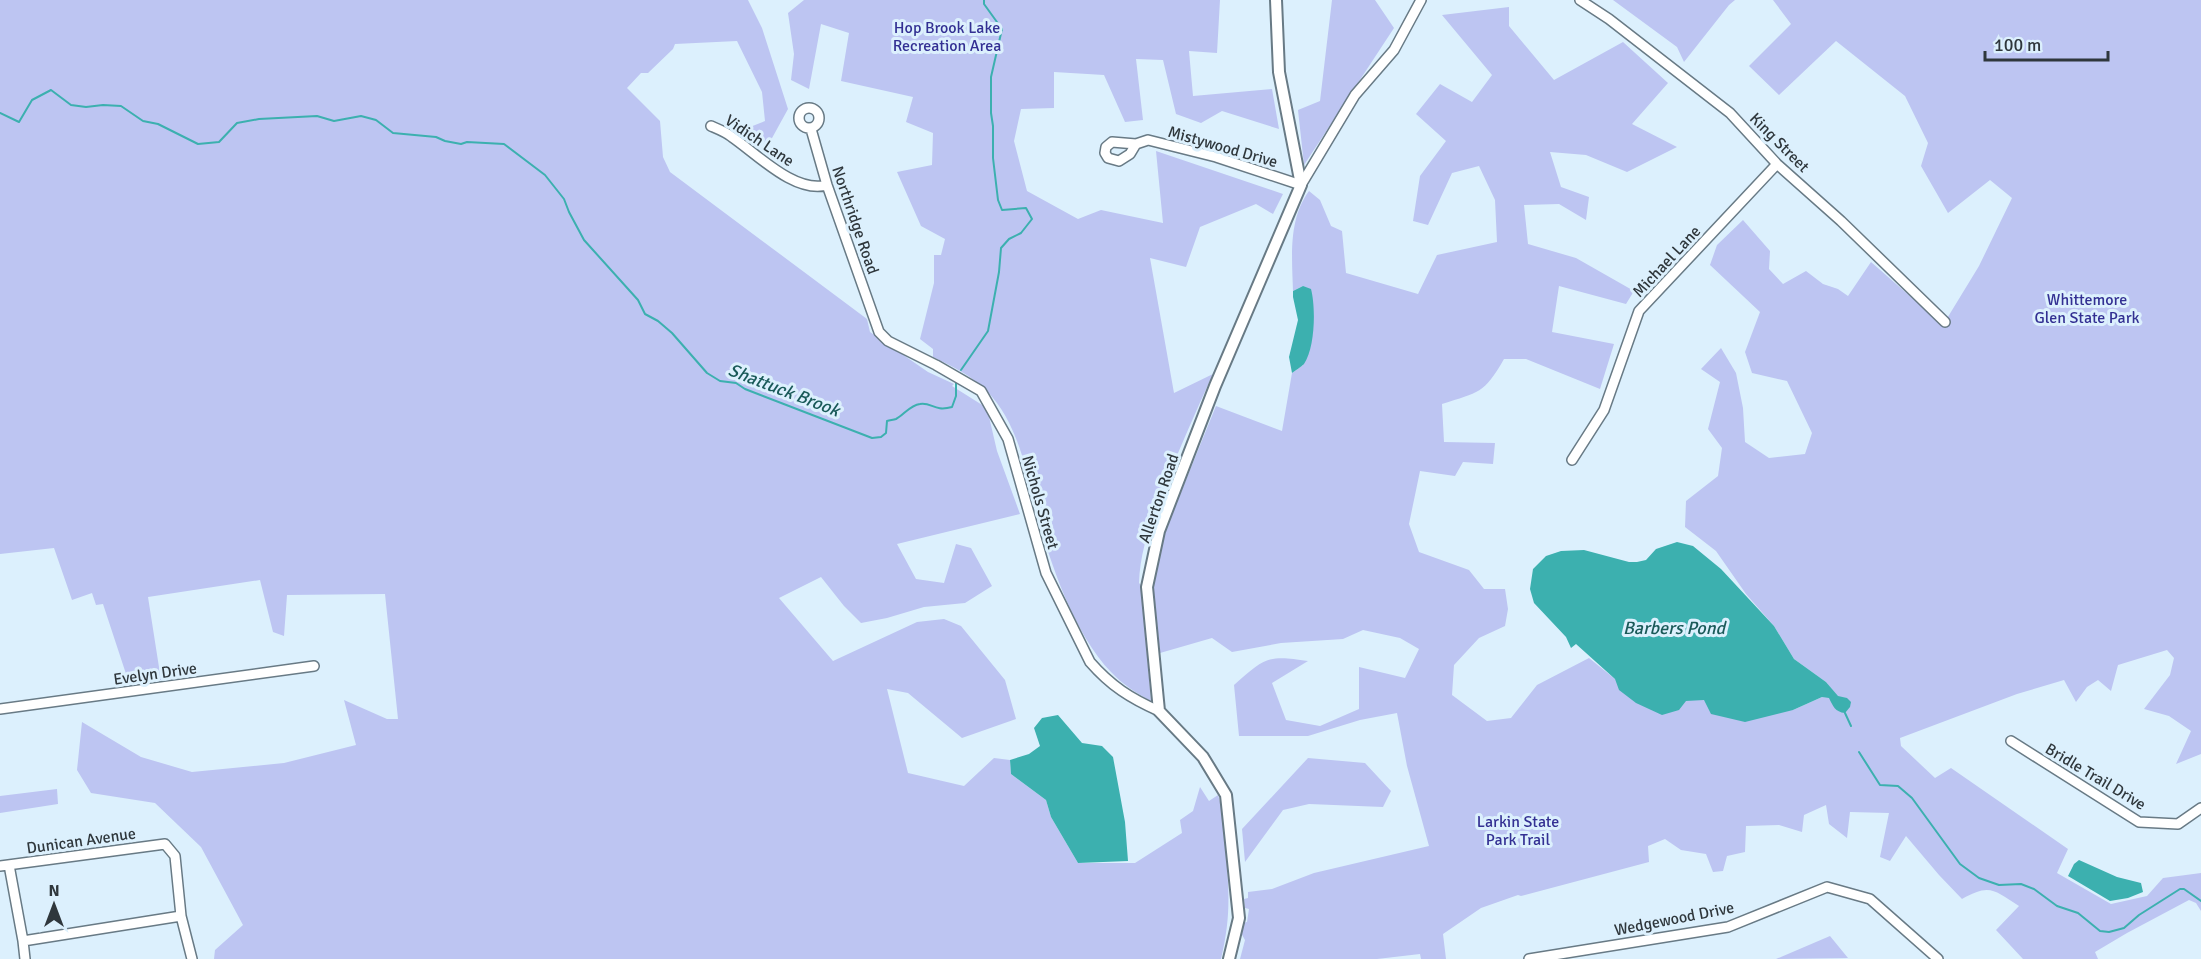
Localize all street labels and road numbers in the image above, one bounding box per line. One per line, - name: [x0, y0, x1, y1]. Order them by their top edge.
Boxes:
- street label: King Street: [1745, 109, 1814, 177]
- street label: Vidich Lane: [721, 110, 798, 171]
- street label: Mistywood Drive: [1166, 122, 1280, 172]
- street label: Northridge Road: [827, 164, 883, 277]
- street label: Michael Lane: [1628, 222, 1705, 302]
- street label: Allerton Road: [1134, 451, 1184, 546]
- street label: Nichols Street: [1017, 453, 1063, 552]
- street label: Evelyn Drive: [112, 658, 198, 690]
- street label: Bridle Trail Drive: [2042, 739, 2149, 815]
- street label: Dunican Avenue: [25, 823, 137, 859]
- street label: Wedgewood Drive: [1613, 898, 1736, 940]

